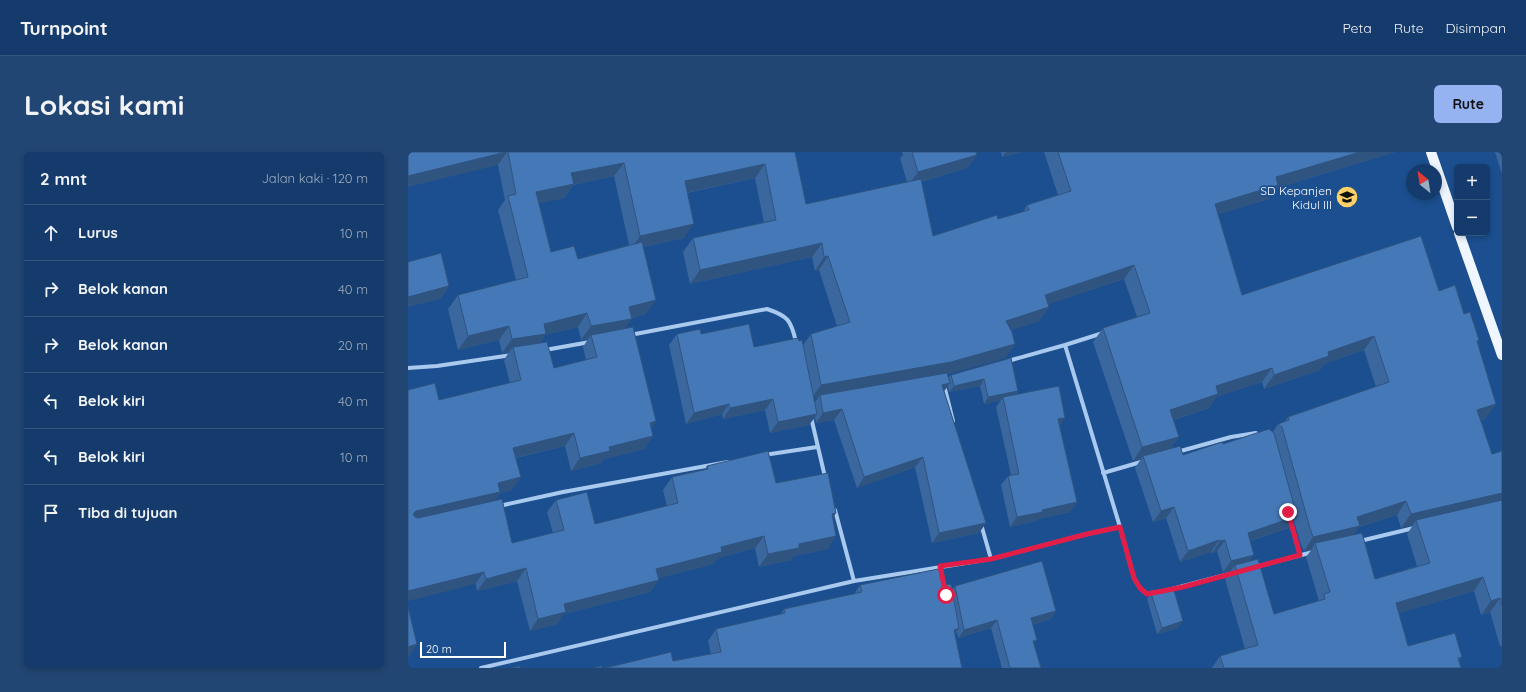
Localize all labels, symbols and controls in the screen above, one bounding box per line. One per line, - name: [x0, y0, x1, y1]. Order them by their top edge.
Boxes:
- text: Turnpoint: [20, 16, 108, 40]
- text: Peta: [1342, 19, 1372, 37]
- text: Rute: [1394, 19, 1424, 37]
- text: Disimpan: [1446, 19, 1506, 37]
- button: Rute: [1434, 85, 1502, 123]
- text: Lokasi kami: [24, 87, 184, 122]
- north arrow: [1406, 164, 1442, 200]
- map controls: [1454, 164, 1490, 236]
- button: +: [1454, 164, 1490, 200]
- text: 2 mnt: [40, 168, 87, 189]
- text: Jalan kaki · 120 m: [261, 170, 368, 186]
- place label: SD Kepanjen Kidul III: [1260, 183, 1332, 212]
- school or university icon: SD Kepanjen Kidul III: [1334, 184, 1360, 210]
- button: −: [1454, 200, 1490, 236]
- icon: ahead: [40, 222, 62, 244]
- text: Lurus: [78, 223, 118, 242]
- text: 10 m: [340, 225, 368, 241]
- icon: right: [40, 278, 62, 300]
- text: Belok kanan: [78, 279, 168, 298]
- text: 40 m: [338, 281, 368, 297]
- icon: right: [40, 334, 62, 356]
- text: Belok kanan: [78, 335, 168, 354]
- text: 20 m: [338, 337, 368, 353]
- icon: left: [40, 390, 62, 412]
- text: Belok kiri: [78, 391, 145, 410]
- text: 40 m: [338, 393, 368, 409]
- icon: left: [40, 446, 62, 468]
- text: Belok kiri: [78, 447, 145, 466]
- text: 10 m: [340, 449, 368, 465]
- icon: arrive: [40, 502, 62, 524]
- text: Tiba di tujuan: [78, 503, 177, 522]
- route end: [1279, 503, 1297, 521]
- route start: [937, 586, 955, 604]
- scale bar: [420, 640, 506, 659]
- text: 20 m: [426, 642, 452, 656]

